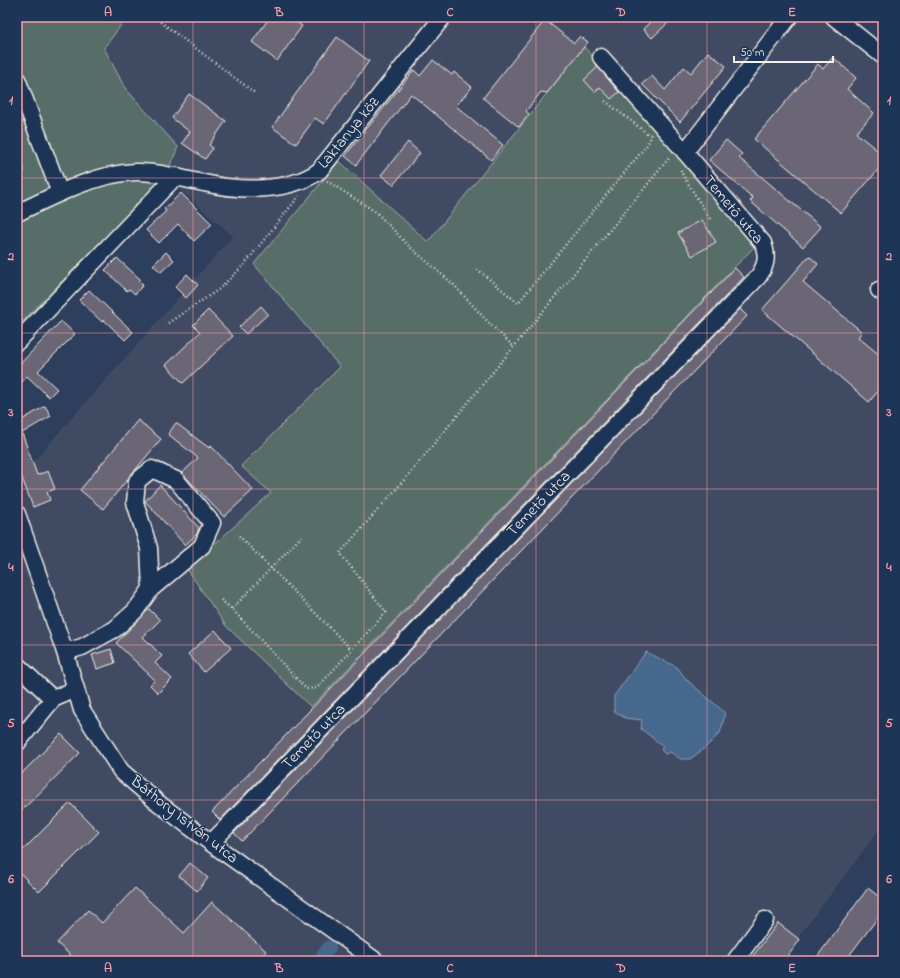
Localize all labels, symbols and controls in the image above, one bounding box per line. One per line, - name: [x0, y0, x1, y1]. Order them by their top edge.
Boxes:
- text: A: [104, 3, 112, 22]
- text: B: [274, 3, 284, 22]
- text: C: [446, 3, 454, 22]
- text: D: [615, 3, 626, 22]
- text: E: [788, 3, 796, 22]
- scale bar: [734, 38, 833, 64]
- text: 50 m: [740, 44, 764, 62]
- text: 1: [9, 91, 14, 110]
- street label: Laktanya köz: [312, 91, 386, 174]
- text: 1: [887, 91, 892, 110]
- street label: Temető utca: [697, 170, 769, 250]
- text: 2: [7, 247, 15, 266]
- text: 2: [885, 247, 893, 266]
- text: 3: [7, 403, 14, 422]
- text: 3: [885, 403, 892, 422]
- street label: Temető utca: [501, 466, 577, 542]
- text: 4: [7, 558, 14, 577]
- text: 4: [885, 558, 892, 577]
- street label: Temető utca: [276, 699, 352, 775]
- text: 5: [7, 714, 15, 733]
- text: 5: [885, 714, 893, 733]
- street label: Báthory István utca: [124, 769, 243, 870]
- text: 6: [7, 870, 14, 889]
- text: 6: [885, 870, 892, 889]
- text: A: [104, 959, 112, 978]
- text: B: [274, 959, 284, 978]
- text: C: [446, 959, 454, 978]
- text: D: [615, 959, 626, 978]
- text: E: [788, 959, 796, 978]

